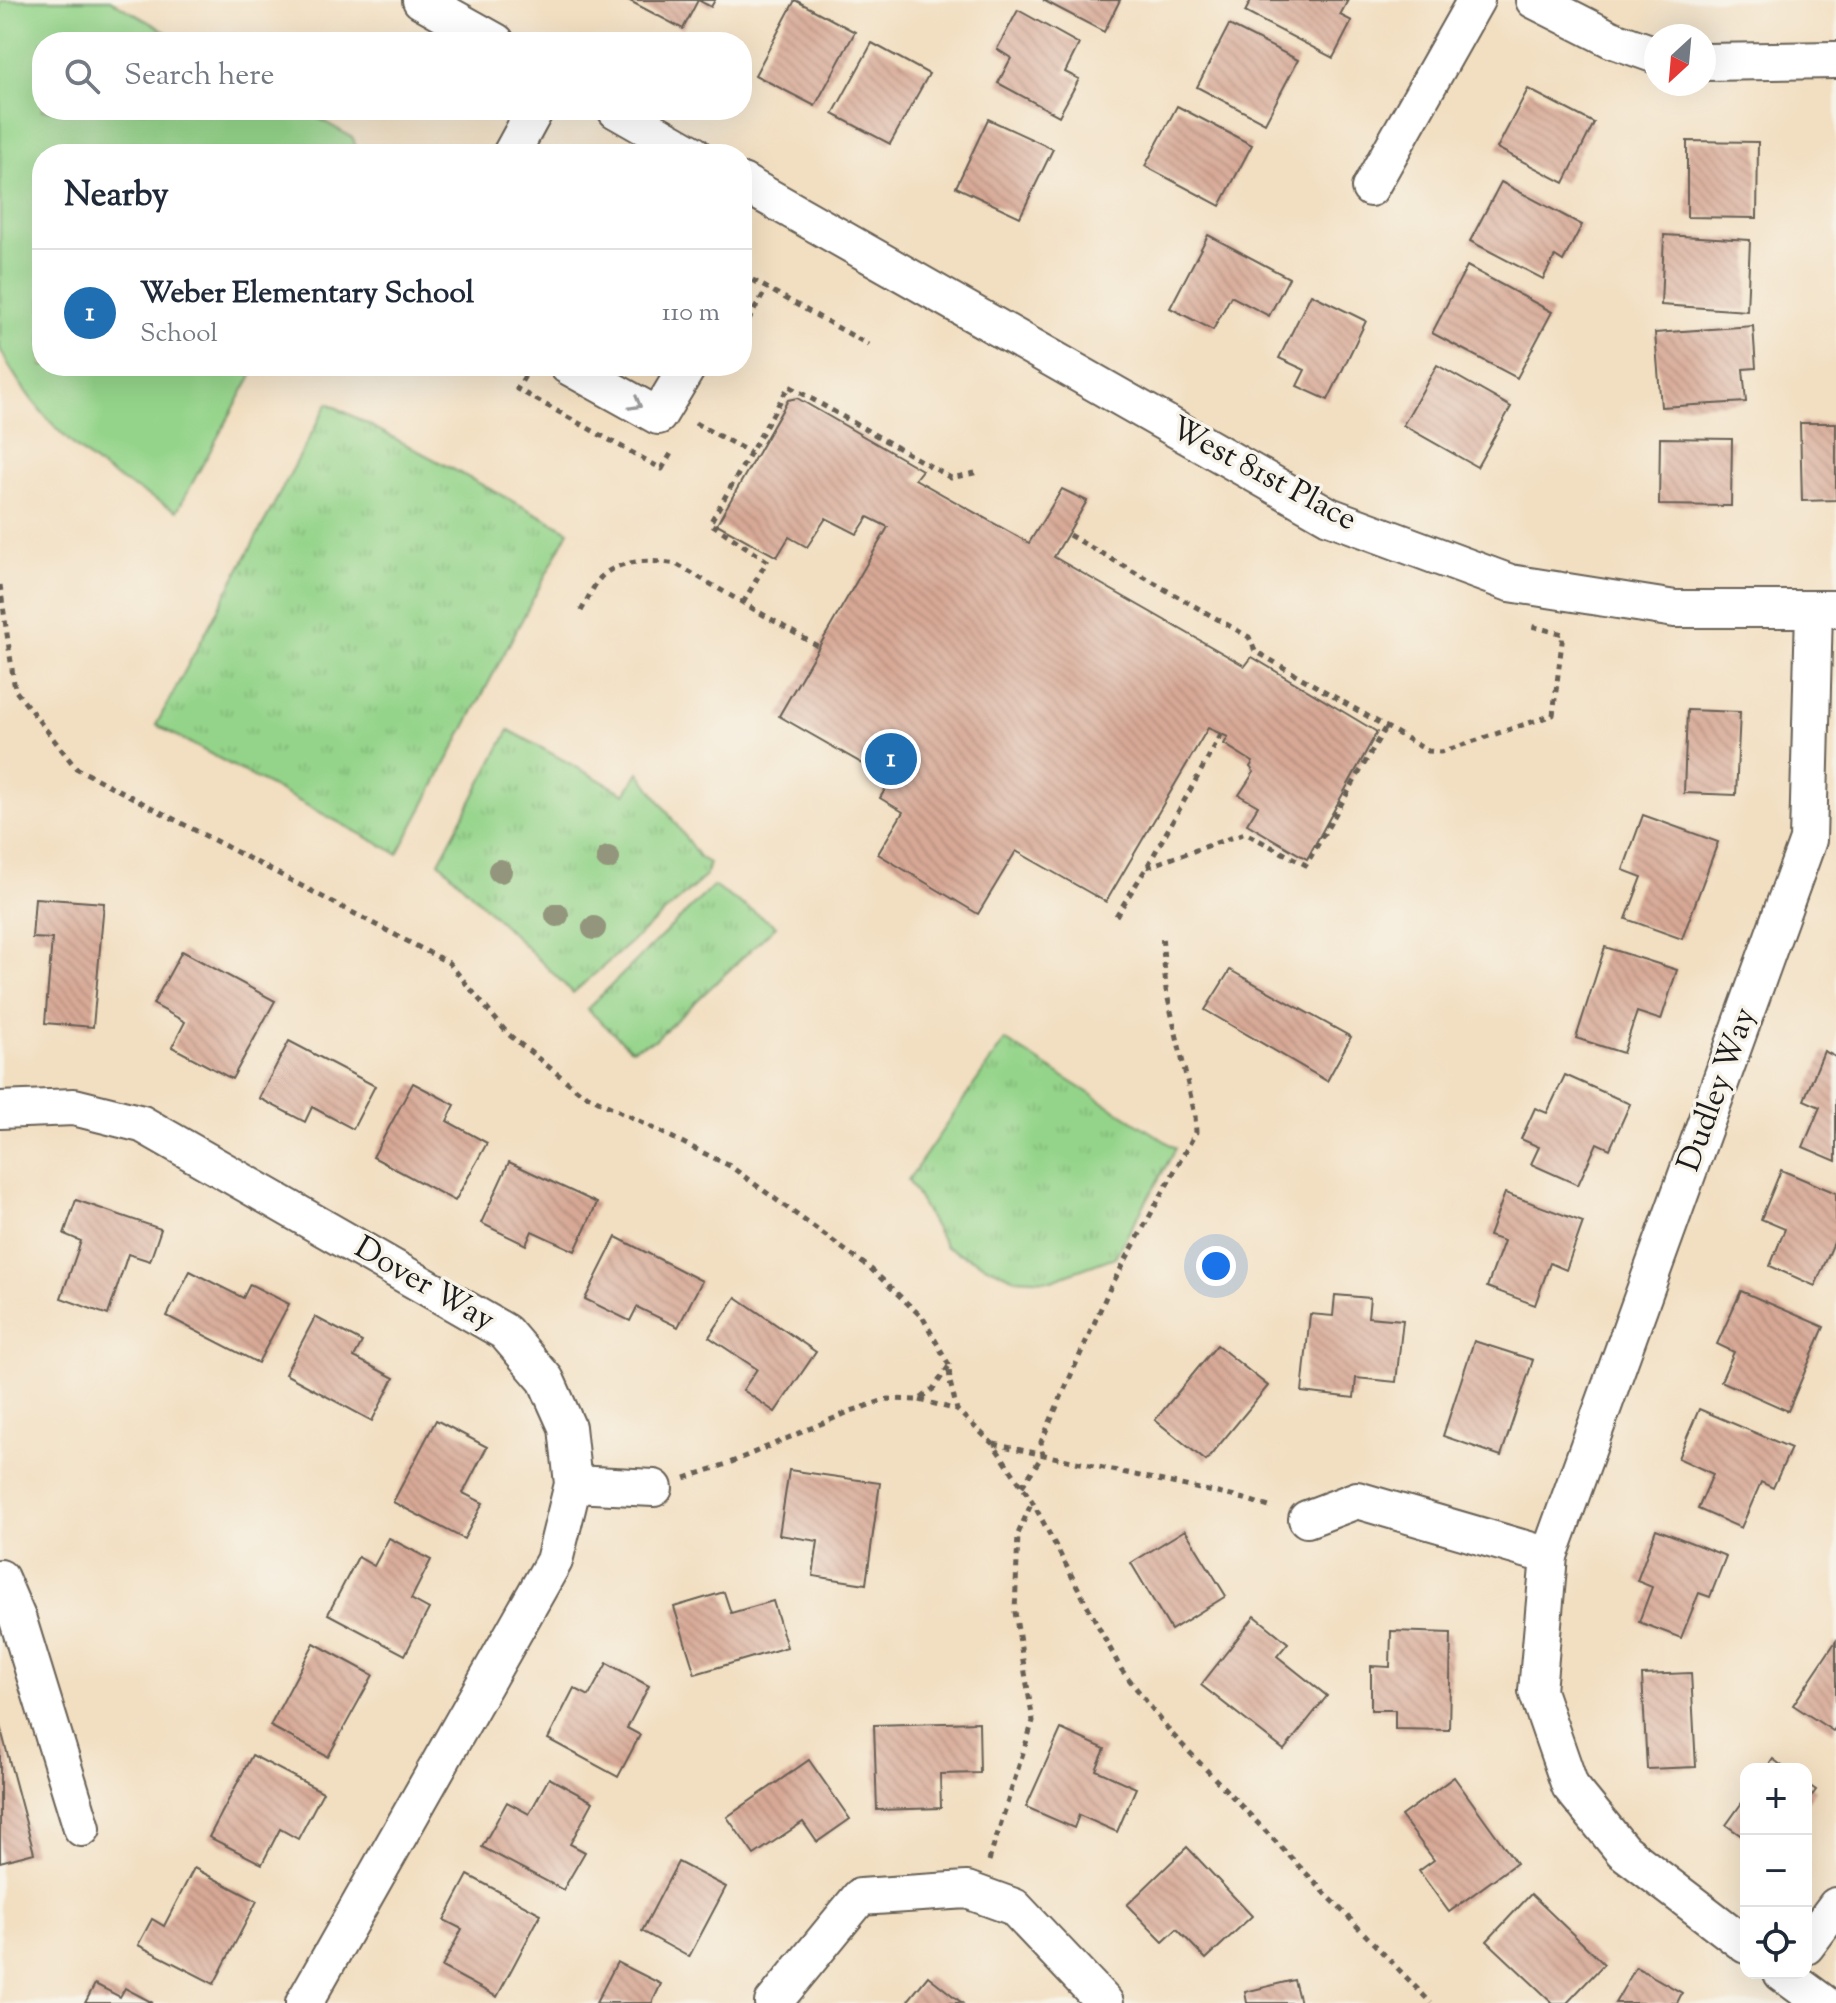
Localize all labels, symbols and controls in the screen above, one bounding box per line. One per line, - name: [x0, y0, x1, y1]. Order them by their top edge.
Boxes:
- north arrow: [1644, 24, 1716, 96]
- search box: [32, 32, 752, 120]
- icon: search: [60, 54, 104, 98]
- text: Search here: [124, 55, 274, 98]
- text: Nearby: [64, 172, 169, 221]
- text: Weber Elementary School: [140, 273, 474, 316]
- text: 1: [86, 295, 94, 332]
- text: 110 m: [662, 295, 720, 332]
- text: School: [140, 316, 218, 353]
- one-way arrow: [628, 394, 642, 409]
- street label: West 81st Place: [1161, 406, 1365, 544]
- pin: 1: [865, 729, 917, 789]
- street label: Dudley Way: [1667, 1001, 1769, 1178]
- street label: Dover Way: [345, 1226, 503, 1344]
- your location: [1196, 1246, 1236, 1286]
- map controls: [1740, 1763, 1812, 1979]
- button: +: [1740, 1763, 1812, 1835]
- button: −: [1740, 1835, 1812, 1907]
- button: locate: [1740, 1907, 1812, 1979]

